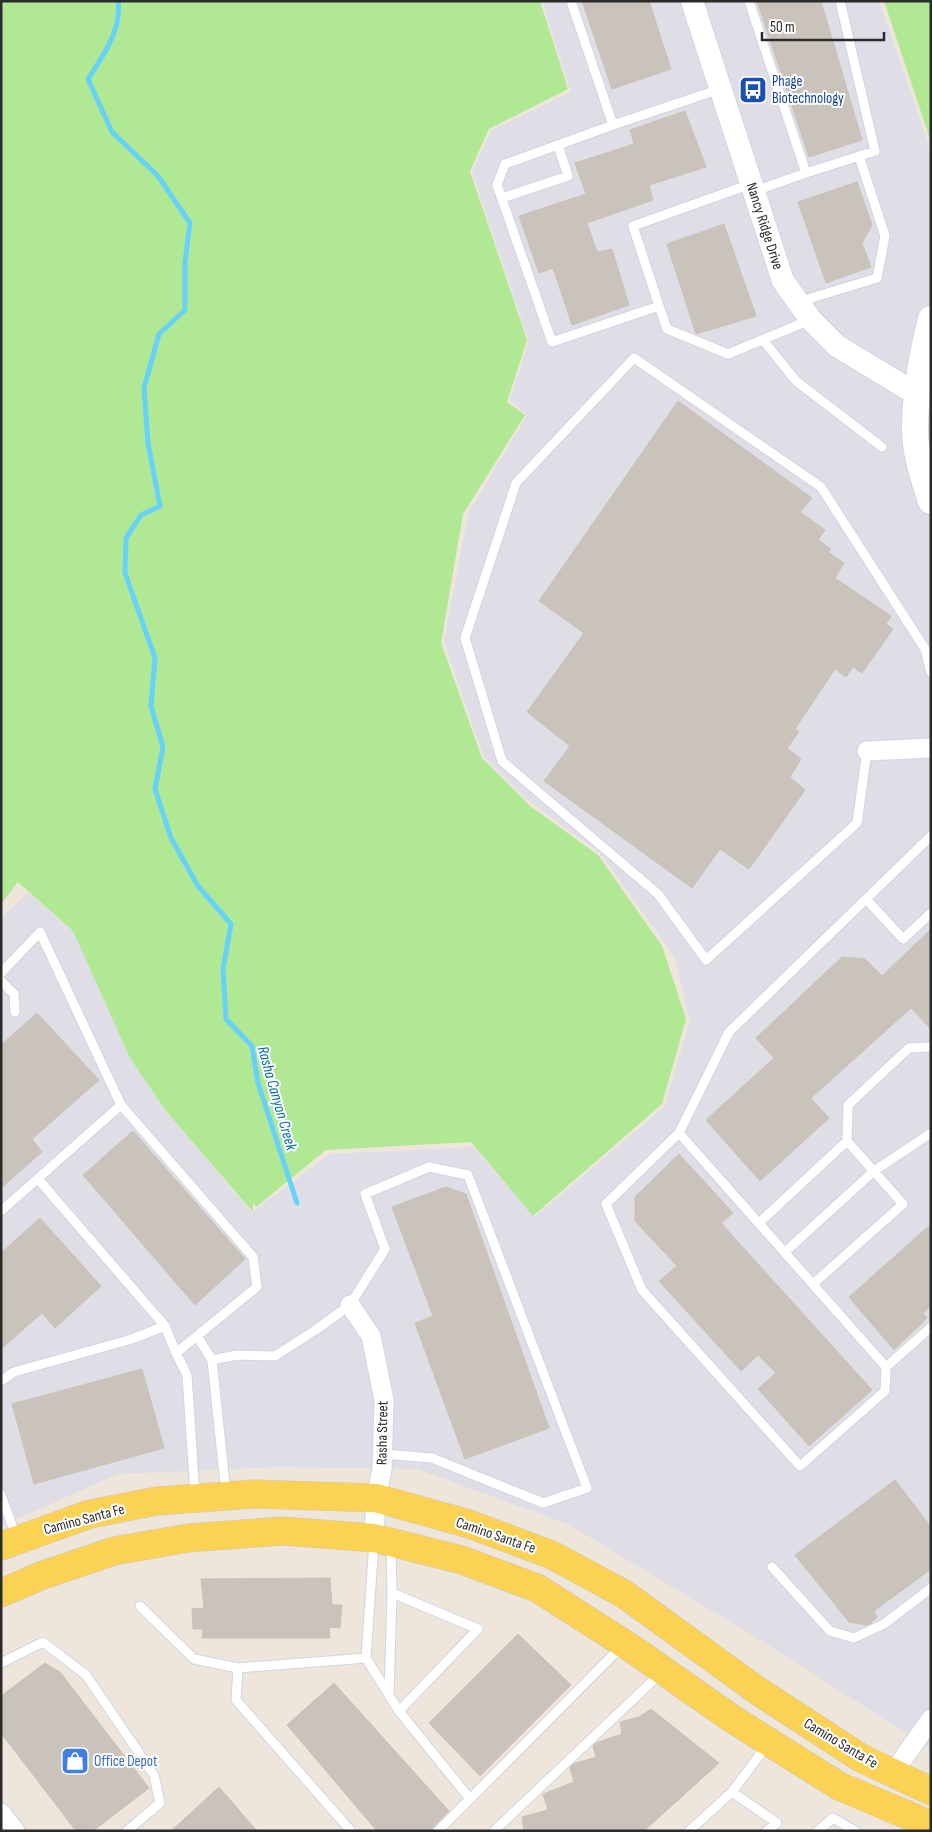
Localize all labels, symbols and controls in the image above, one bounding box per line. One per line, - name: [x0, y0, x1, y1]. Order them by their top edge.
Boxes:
- scale bar: [762, 10, 884, 42]
- text: 50 m: [770, 18, 795, 37]
- place label: Phage Biotechnology: [772, 72, 844, 108]
- bus stop icon: Phage Biotechnology: [738, 75, 768, 105]
- street label: Nancy Ridge Drive: [742, 180, 788, 272]
- water label: Rasha Canyon Creek: [253, 1044, 301, 1154]
- street label: Rasha Street: [372, 1400, 393, 1465]
- street label: Camino Santa Fe: [42, 1500, 127, 1539]
- street label: Camino Santa Fe: [453, 1513, 538, 1558]
- street label: Camino Santa Fe: [800, 1714, 881, 1773]
- shop icon: Office Depot: [60, 1746, 90, 1776]
- place label: Office Depot: [94, 1752, 158, 1771]

